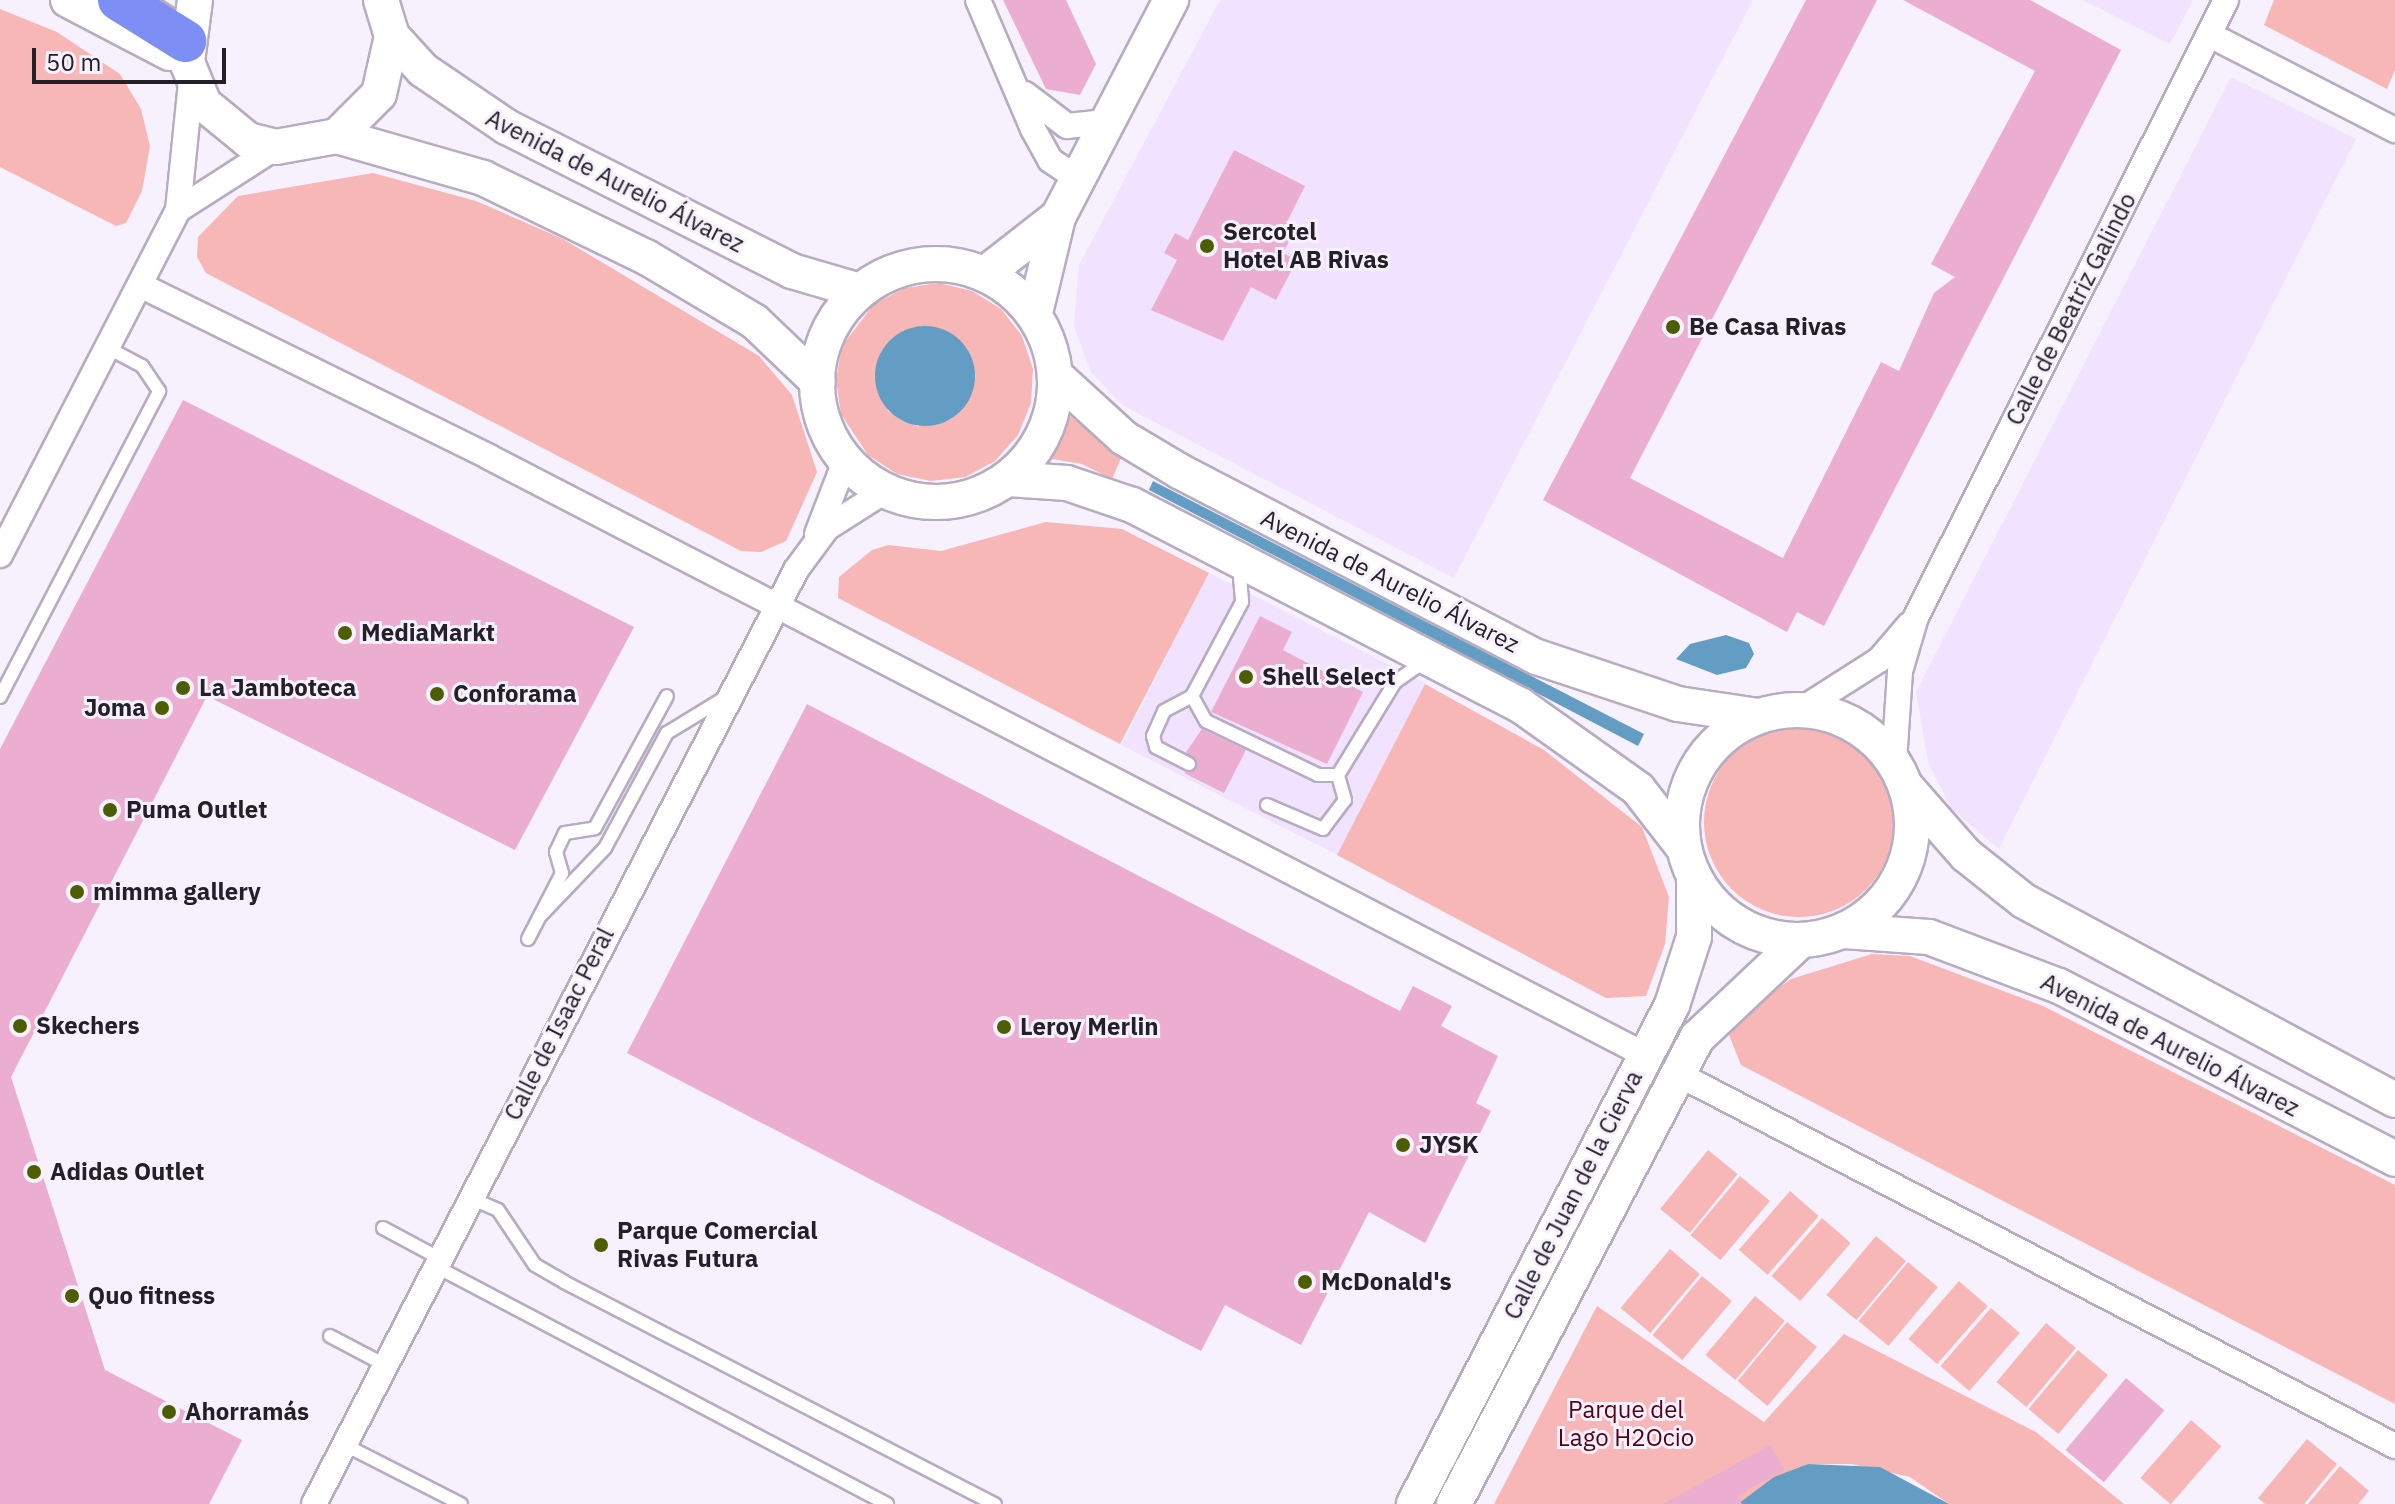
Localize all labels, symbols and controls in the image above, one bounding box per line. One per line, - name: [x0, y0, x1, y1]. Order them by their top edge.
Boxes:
- scale bar: [36, 32, 230, 82]
- text: 50 m: [46, 46, 101, 78]
- street label: Avenida de Aurelio Álvarez: [481, 103, 749, 259]
- street label: Calle de Beatriz Galindo: [2000, 188, 2142, 430]
- place label: Sercotel Hotel AB Rivas: [1223, 218, 1389, 274]
- marker: Sercotel Hotel AB Rivas: [1198, 237, 1216, 255]
- place label: Be Casa Rivas: [1689, 313, 1846, 341]
- marker: Be Casa Rivas: [1664, 318, 1682, 336]
- street label: Avenida de Aurelio Álvarez: [1256, 503, 1524, 659]
- place label: MediaMarkt: [361, 619, 495, 647]
- marker: MediaMarkt: [336, 624, 354, 642]
- place label: Shell Select: [1262, 663, 1396, 691]
- marker: Shell Select: [1237, 668, 1255, 686]
- place label: La Jamboteca: [199, 674, 356, 702]
- marker: La Jamboteca: [174, 679, 192, 697]
- place label: Conforama: [453, 680, 577, 708]
- marker: Conforama: [428, 685, 446, 703]
- place label: Joma: [84, 694, 146, 722]
- marker: Joma: [153, 699, 171, 717]
- place label: Puma Outlet: [126, 796, 267, 824]
- marker: Puma Outlet: [101, 801, 119, 819]
- place label: mimma gallery: [93, 878, 261, 906]
- marker: mimma gallery: [68, 883, 86, 901]
- street label: Calle de Isaac Peral: [498, 923, 620, 1125]
- street label: Avenida de Aurelio Álvarez: [2036, 967, 2304, 1123]
- place label: Skechers: [36, 1012, 140, 1040]
- place label: Leroy Merlin: [1020, 1013, 1159, 1041]
- marker: Skechers: [11, 1017, 29, 1035]
- marker: Leroy Merlin: [995, 1018, 1013, 1036]
- street label: Calle de Juan de la Cierva: [1498, 1066, 1648, 1324]
- place label: JYSK: [1419, 1131, 1479, 1159]
- marker: JYSK: [1394, 1136, 1412, 1154]
- place label: Adidas Outlet: [50, 1158, 204, 1186]
- marker: Adidas Outlet: [25, 1163, 43, 1181]
- place label: Parque Comercial Rivas Futura: [617, 1217, 818, 1273]
- marker: Parque Comercial Rivas Futura: [592, 1236, 610, 1254]
- place label: McDonald's: [1321, 1268, 1452, 1296]
- marker: McDonald's: [1296, 1273, 1314, 1291]
- place label: Quo fitness: [88, 1282, 215, 1310]
- marker: Quo fitness: [63, 1287, 81, 1305]
- park label: Parque del Lago H2Ocio: [1558, 1396, 1694, 1452]
- place label: Ahorramás: [185, 1398, 309, 1426]
- marker: Ahorramás: [160, 1403, 178, 1421]

